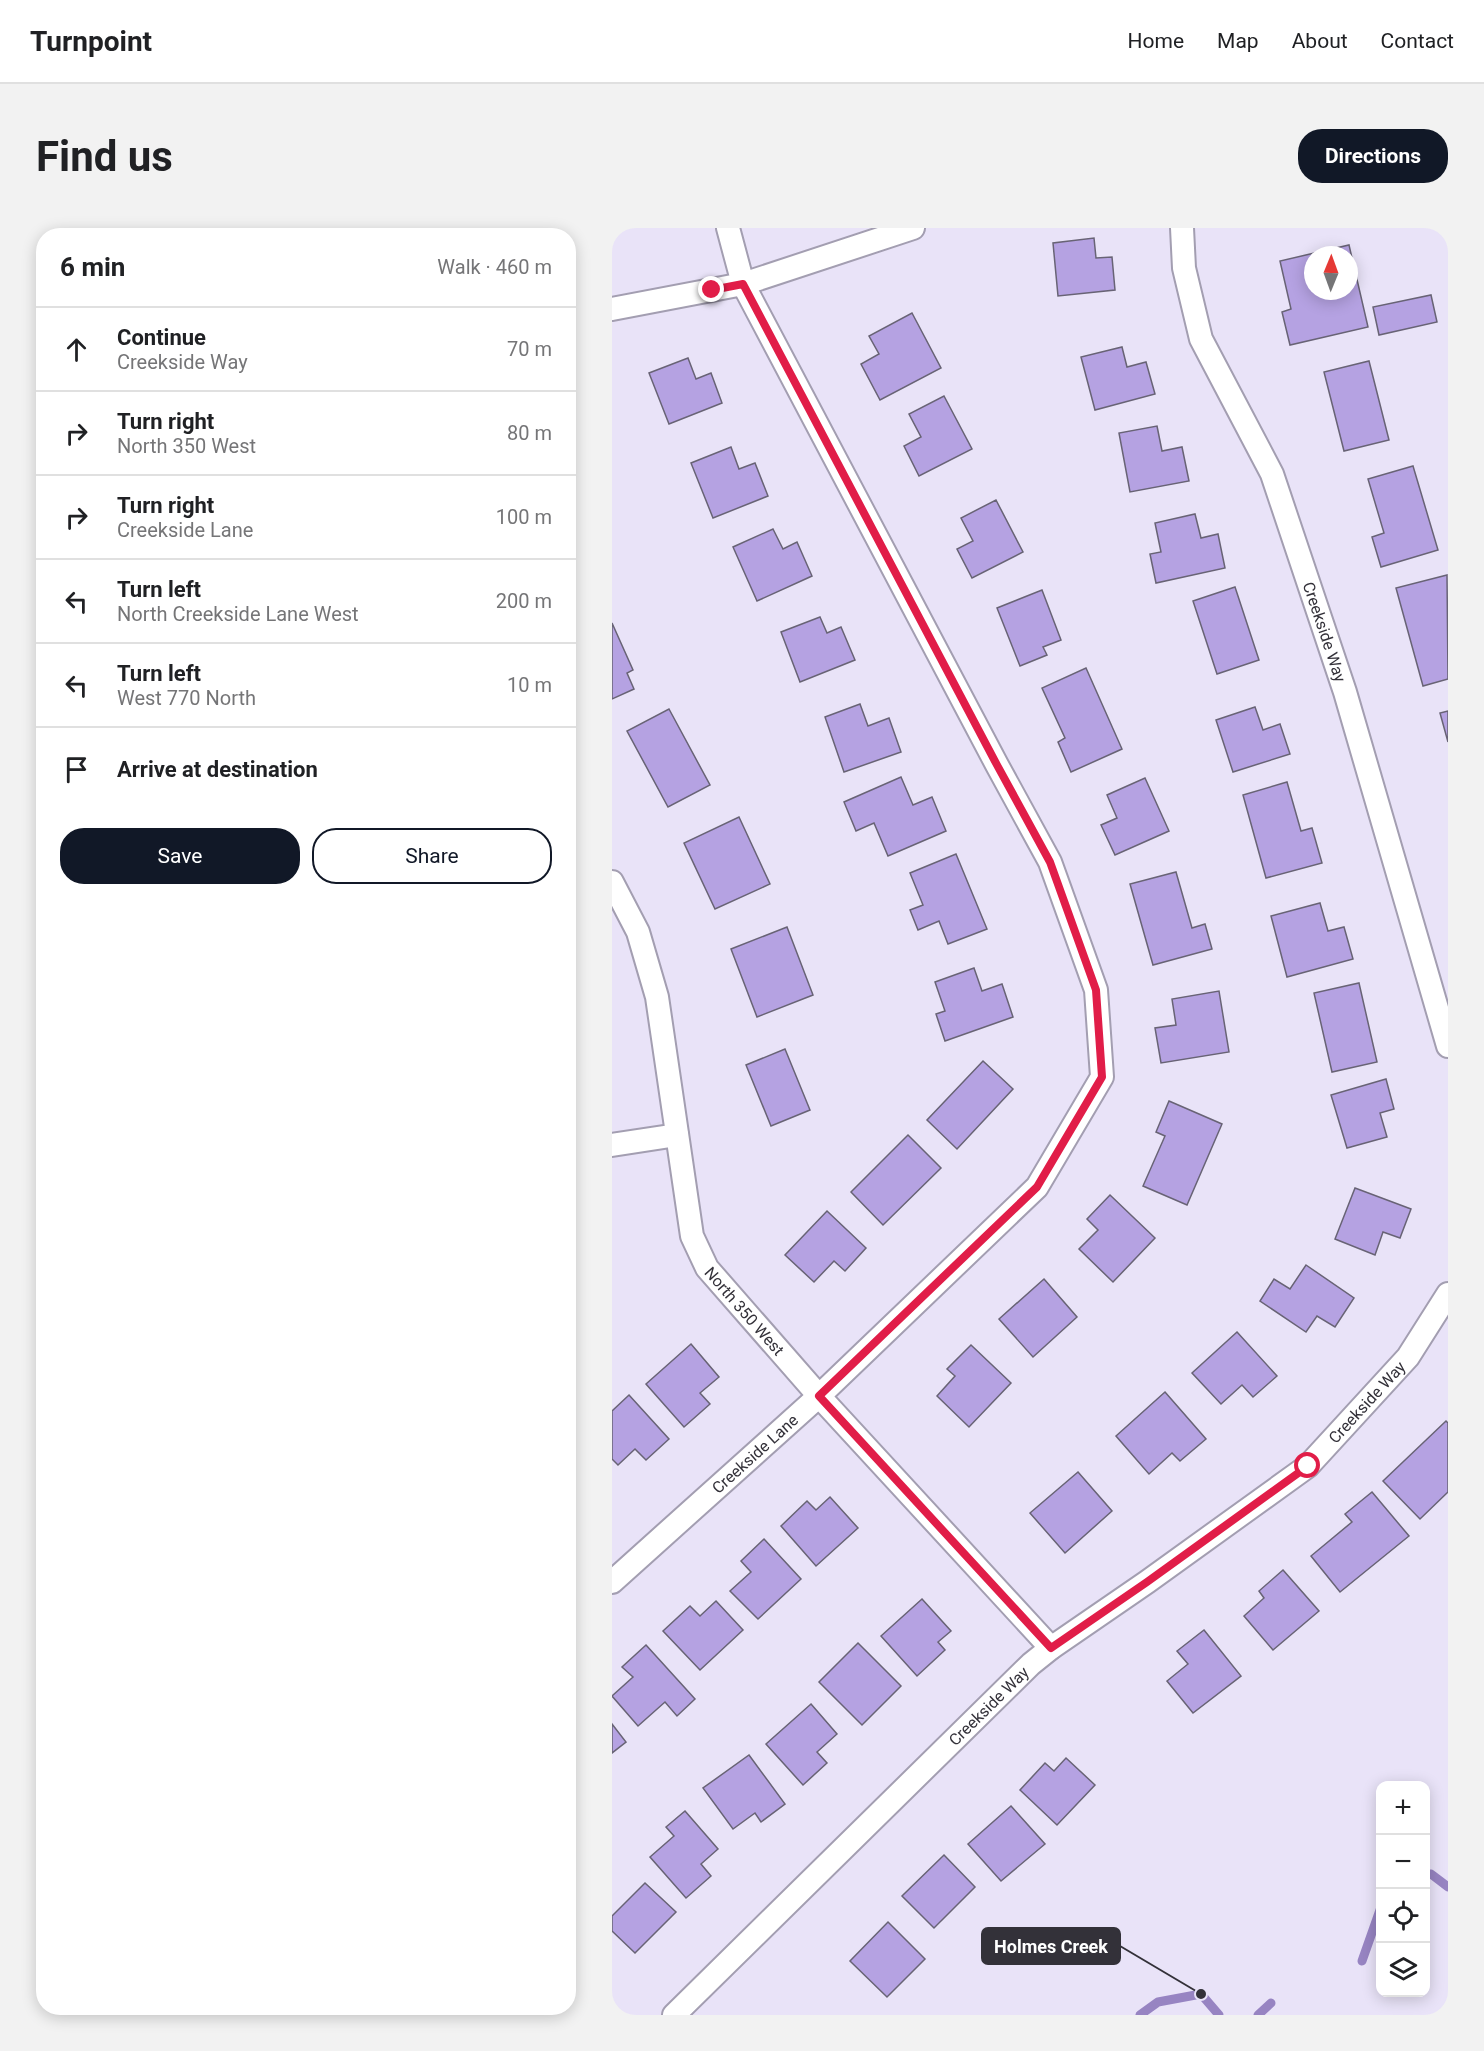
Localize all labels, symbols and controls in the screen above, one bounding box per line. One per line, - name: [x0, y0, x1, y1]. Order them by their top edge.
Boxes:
- text: Turnpoint: [30, 25, 152, 58]
- text: Home: [1128, 29, 1184, 53]
- text: Map: [1217, 29, 1259, 53]
- text: About: [1292, 29, 1348, 53]
- text: Contact: [1381, 29, 1454, 53]
- button: Directions: [1298, 129, 1448, 183]
- text: Find us: [36, 132, 173, 181]
- north arrow: [1304, 246, 1358, 300]
- text: 6 min: [60, 252, 125, 282]
- text: Walk · 460 m: [437, 255, 552, 279]
- route end: [698, 276, 724, 302]
- text: Continue: [117, 325, 206, 350]
- icon: ahead: [60, 333, 93, 366]
- text: 70 m: [507, 337, 552, 361]
- text: Creekside Way: [117, 350, 248, 374]
- text: Turn right: [117, 409, 214, 434]
- icon: right: [60, 417, 93, 450]
- text: 80 m: [507, 421, 552, 445]
- text: North 350 West: [117, 434, 256, 458]
- text: Turn right: [117, 493, 214, 518]
- icon: right: [60, 501, 93, 534]
- text: 100 m: [496, 505, 552, 529]
- text: Creekside Lane: [117, 518, 253, 542]
- text: Turn left: [117, 577, 201, 602]
- street label: Creekside Way: [1299, 579, 1351, 685]
- icon: left: [60, 585, 93, 618]
- text: 200 m: [496, 589, 552, 613]
- text: North Creekside Lane West: [117, 602, 359, 626]
- text: Turn left: [117, 661, 201, 686]
- icon: left: [60, 669, 93, 702]
- text: 10 m: [507, 673, 552, 697]
- text: West 770 North: [117, 686, 256, 710]
- icon: arrive: [60, 753, 93, 786]
- text: Arrive at destination: [117, 757, 318, 782]
- button: Save: [60, 828, 300, 884]
- button: Share: [312, 828, 552, 884]
- street label: North 350 West: [701, 1263, 788, 1359]
- street label: Creekside Way: [1324, 1357, 1409, 1447]
- street label: Creekside Lane: [708, 1410, 802, 1497]
- route start: [1294, 1452, 1320, 1478]
- street label: Creekside Way: [945, 1662, 1033, 1749]
- map controls: [1376, 1781, 1430, 1997]
- button: +: [1376, 1781, 1430, 1835]
- button: −: [1376, 1835, 1430, 1889]
- button: locate: [1376, 1889, 1430, 1943]
- callout: Holmes Creek: [982, 1928, 1120, 1964]
- text: Holmes Creek: [994, 1936, 1108, 1957]
- button: layers: [1376, 1943, 1430, 1997]

